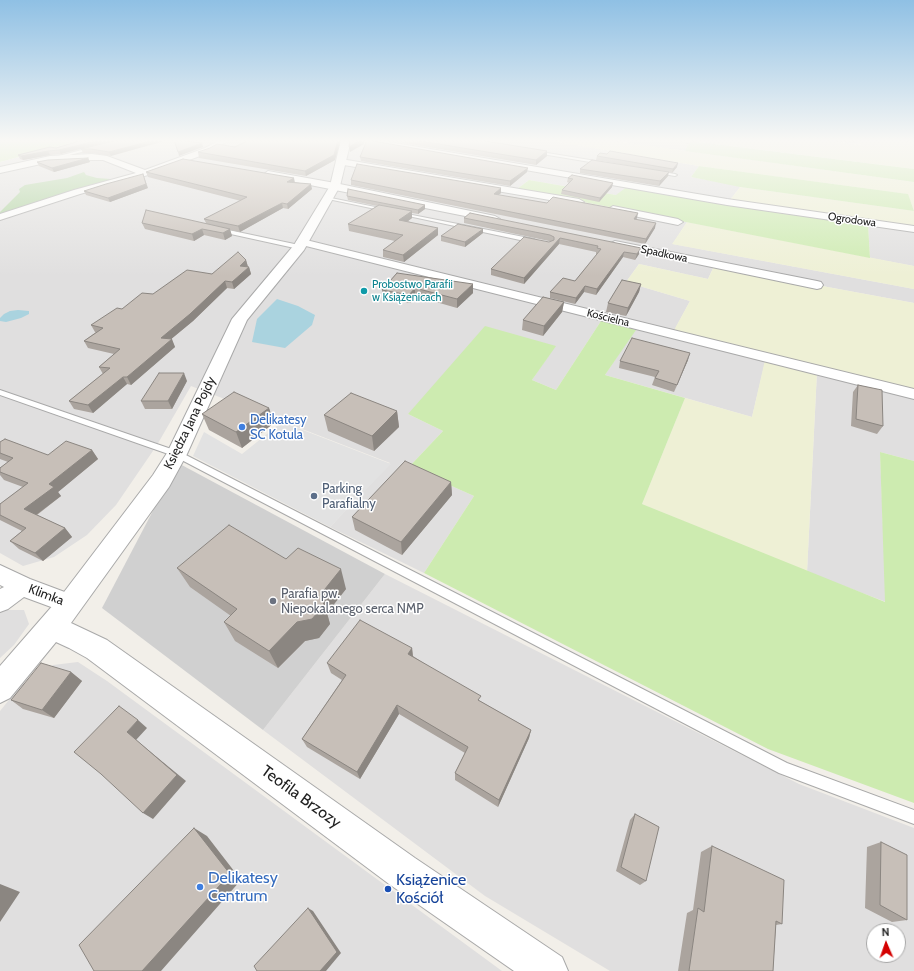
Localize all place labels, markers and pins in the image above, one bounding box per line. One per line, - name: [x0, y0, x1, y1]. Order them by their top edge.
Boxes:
- place label: Probostwo Parafii w Książenicach: [372, 278, 453, 304]
- marker: Probostwo Parafii w Książenicach: [359, 286, 369, 296]
- place label: Delikatesy SC Kotula: [250, 412, 307, 443]
- marker: Delikatesy SC Kotula: [237, 422, 247, 432]
- place label: Parking Parafialny: [322, 481, 376, 512]
- marker: Parking Parafialny: [309, 491, 319, 501]
- place label: Parafia pw. Niepokalanego serca NMP: [281, 586, 424, 617]
- marker: Parafia pw. Niepokalanego serca NMP: [268, 596, 278, 606]
- place label: Delikatesy Centrum: [208, 868, 278, 906]
- place label: Książenice Kościół: [396, 870, 466, 908]
- marker: Delikatesy Centrum: [195, 882, 205, 892]
- marker: Książenice Kościół: [383, 884, 393, 894]

